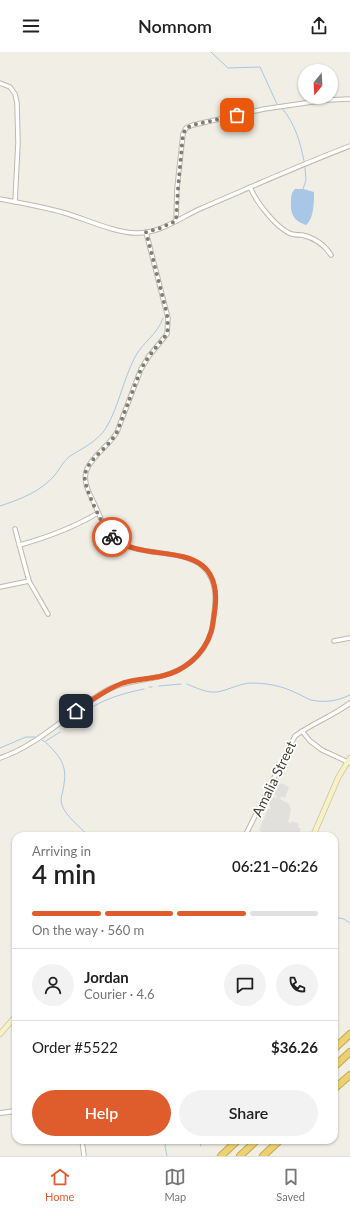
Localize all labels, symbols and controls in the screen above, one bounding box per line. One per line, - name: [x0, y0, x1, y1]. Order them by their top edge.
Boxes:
- icon: menu: [20, 15, 42, 37]
- text: Nomnom: [138, 15, 212, 37]
- icon: share: [308, 15, 330, 37]
- north arrow: [298, 64, 338, 104]
- map controls: [298, 64, 338, 104]
- pin: [220, 98, 254, 132]
- icon: bag: [226, 104, 248, 126]
- courier: [92, 517, 132, 557]
- icon: bike: [101, 526, 123, 548]
- pin: [59, 694, 93, 728]
- icon: home: [65, 700, 87, 722]
- street label: Amalia Street: [248, 738, 299, 819]
- text: Arriving in: [32, 843, 91, 859]
- text: 06:21–06:26: [232, 857, 318, 875]
- text: 4 min: [32, 858, 96, 890]
- text: On the way · 560 m: [32, 922, 144, 938]
- button: person: [32, 964, 74, 1006]
- button: chat: [224, 964, 266, 1006]
- button: phone: [276, 964, 318, 1006]
- text: Jordan: [84, 968, 129, 986]
- text: Courier · 4.6: [84, 986, 155, 1002]
- text: Order #5522: [32, 1038, 118, 1056]
- text: $36.26: [271, 1038, 318, 1056]
- button: Help: [32, 1090, 171, 1136]
- button: Share: [179, 1090, 318, 1136]
- tab: Home: [45, 1166, 74, 1203]
- tab: Map: [164, 1166, 186, 1203]
- tab: Saved: [276, 1166, 305, 1203]

